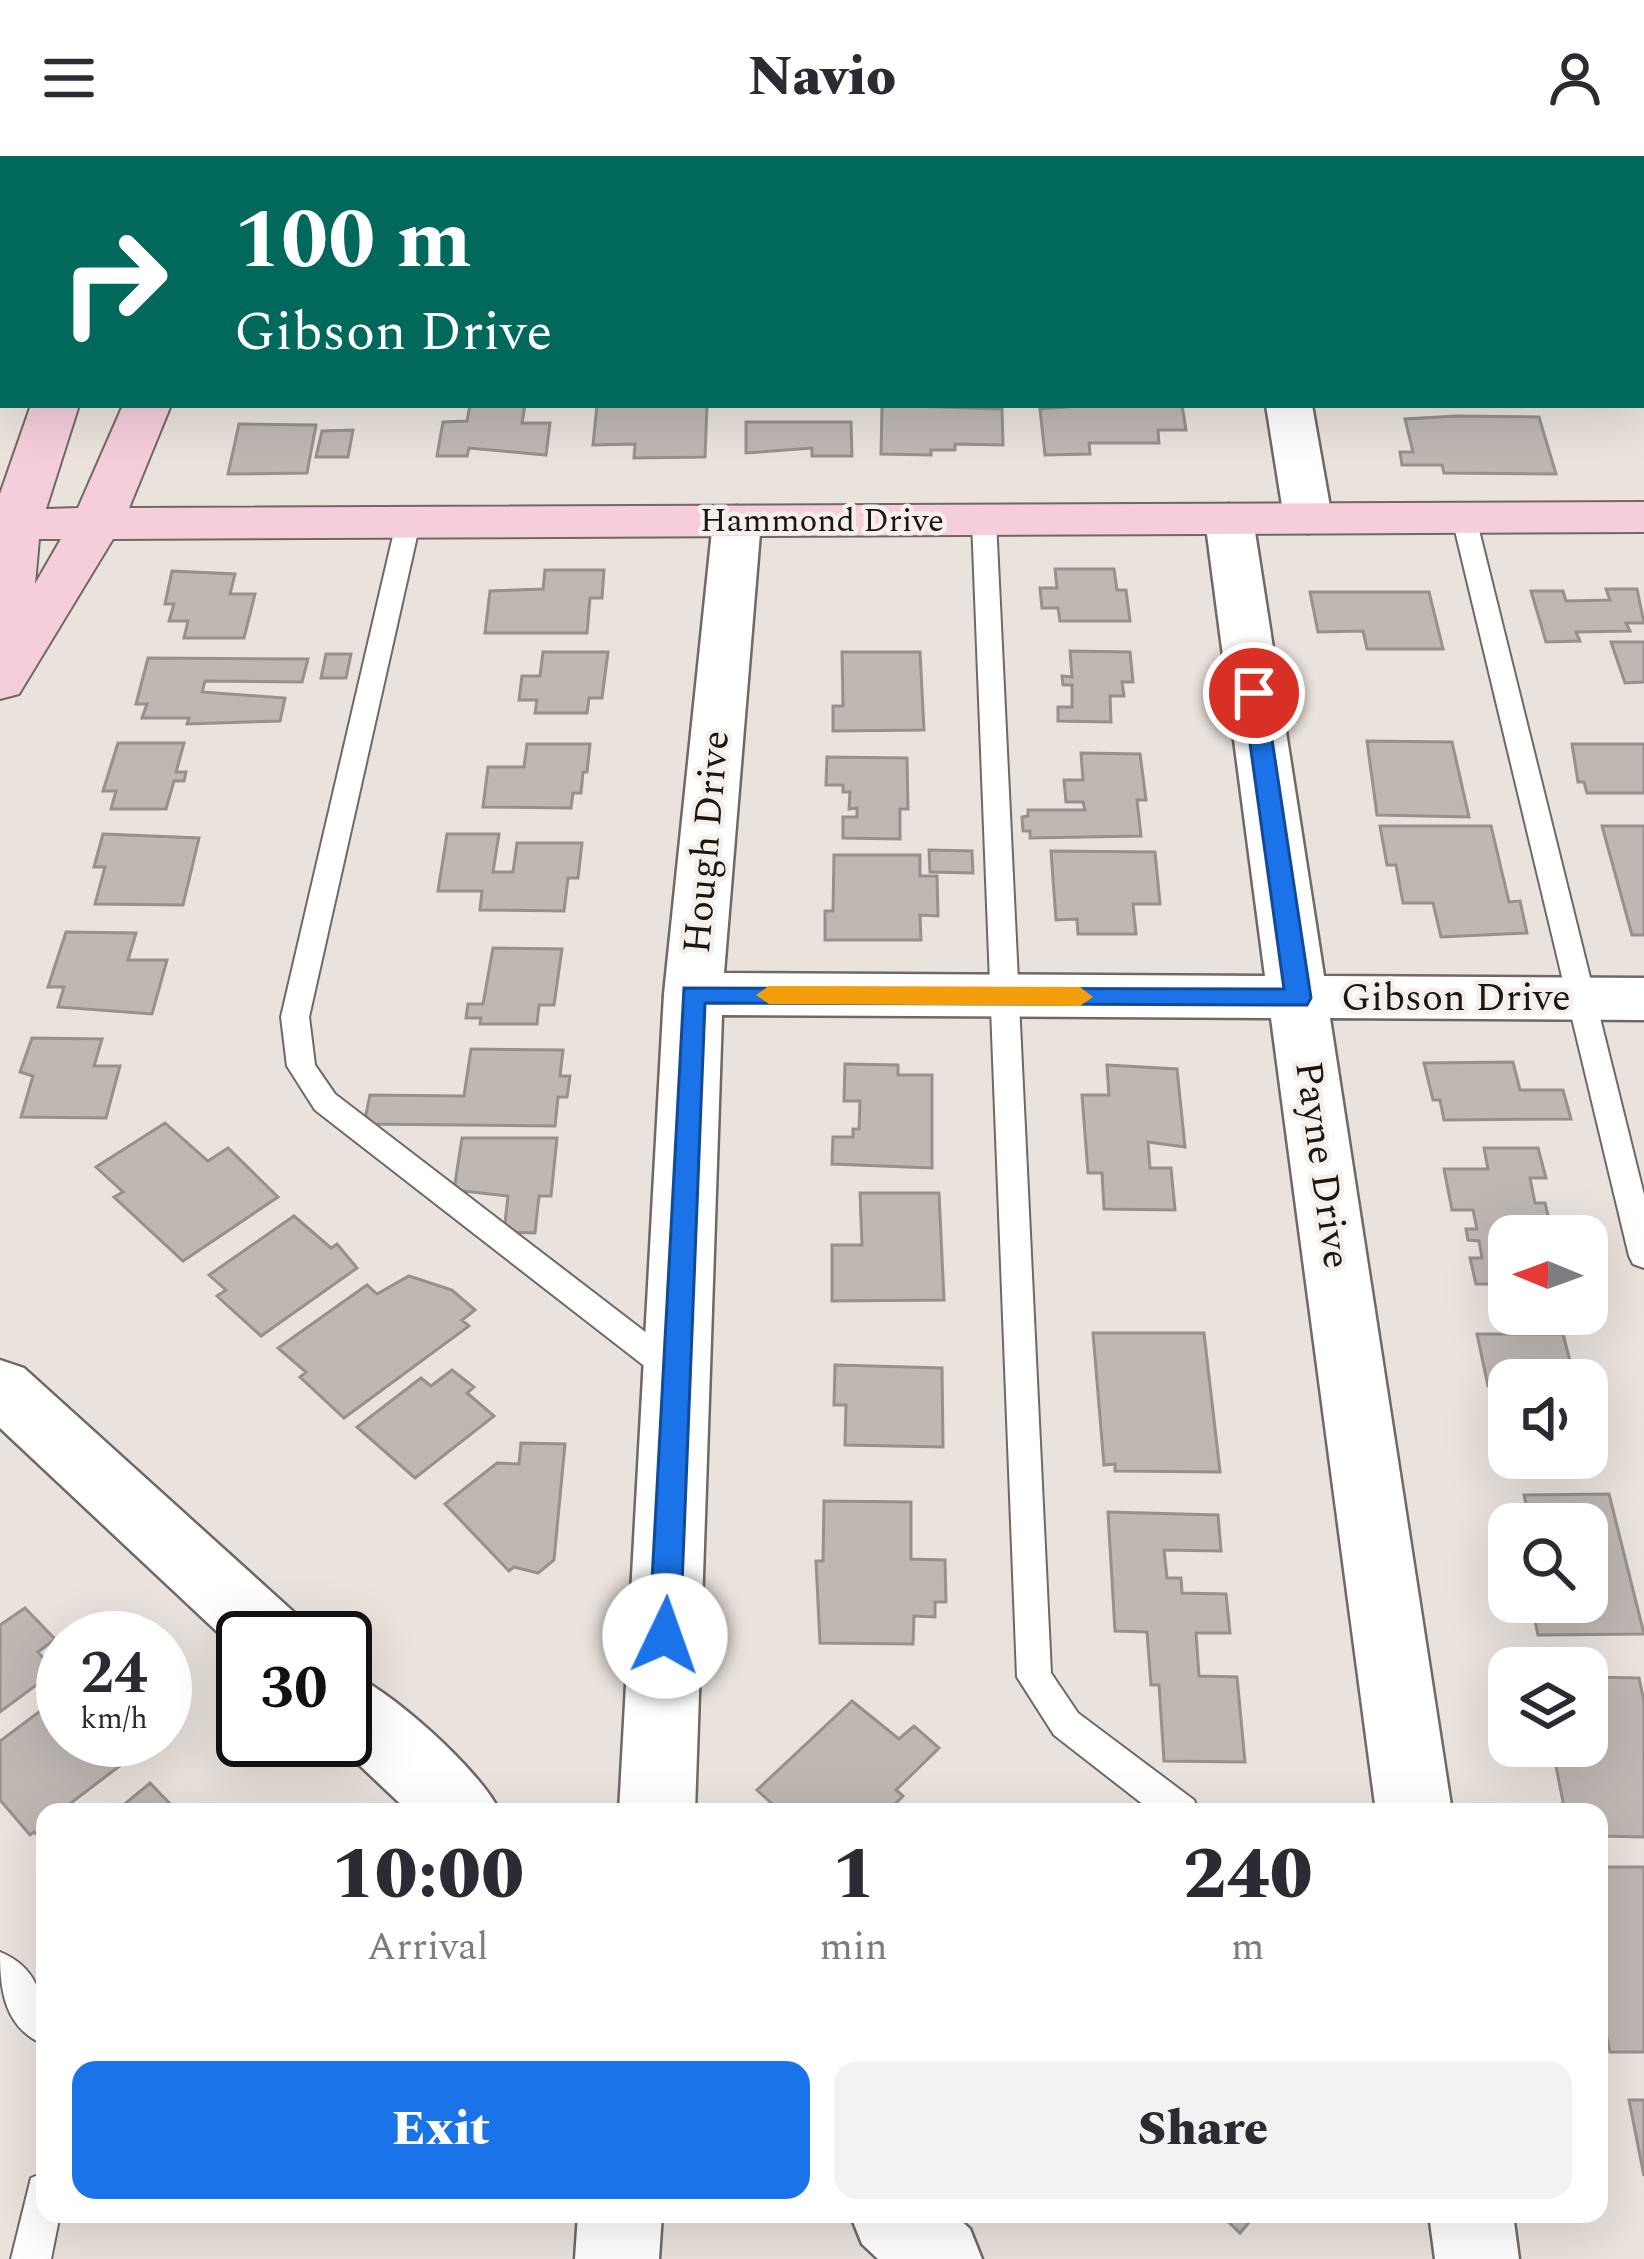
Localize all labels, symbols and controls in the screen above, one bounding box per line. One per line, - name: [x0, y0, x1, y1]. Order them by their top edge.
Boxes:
- text: Navio: [748, 37, 896, 119]
- icon: menu: [36, 45, 102, 111]
- icon: person: [1542, 45, 1608, 111]
- text: 100 m: [234, 177, 472, 305]
- icon: right: [36, 204, 192, 360]
- text: Gibson Drive: [234, 292, 552, 374]
- street label: Hammond Drive: [700, 496, 944, 546]
- pin: [1203, 642, 1305, 744]
- icon: arrive: [1221, 660, 1287, 726]
- street label: Hough Drive: [668, 728, 746, 956]
- street label: Gibson Drive: [1341, 969, 1571, 1028]
- street label: Payne Drive: [1278, 1058, 1366, 1272]
- north arrow: [1488, 1215, 1608, 1335]
- map controls: [1488, 1215, 1608, 1767]
- button: sound: [1488, 1359, 1608, 1479]
- button: search: [1488, 1503, 1608, 1623]
- position arrow: [602, 1573, 728, 1699]
- speed limit sign: 30: [216, 1611, 372, 1767]
- text: 24: [80, 1628, 148, 1720]
- button: layers: [1488, 1647, 1608, 1767]
- text: km/h: [80, 1696, 148, 1742]
- text: 10:00: [331, 1821, 524, 1930]
- text: 1: [832, 1821, 875, 1930]
- text: 240: [1183, 1821, 1313, 1930]
- text: Arrival: [367, 1918, 489, 1977]
- text: min: [820, 1918, 888, 1977]
- text: m: [1231, 1918, 1265, 1977]
- button: Exit: [72, 2061, 810, 2199]
- button: Share: [834, 2061, 1572, 2199]

